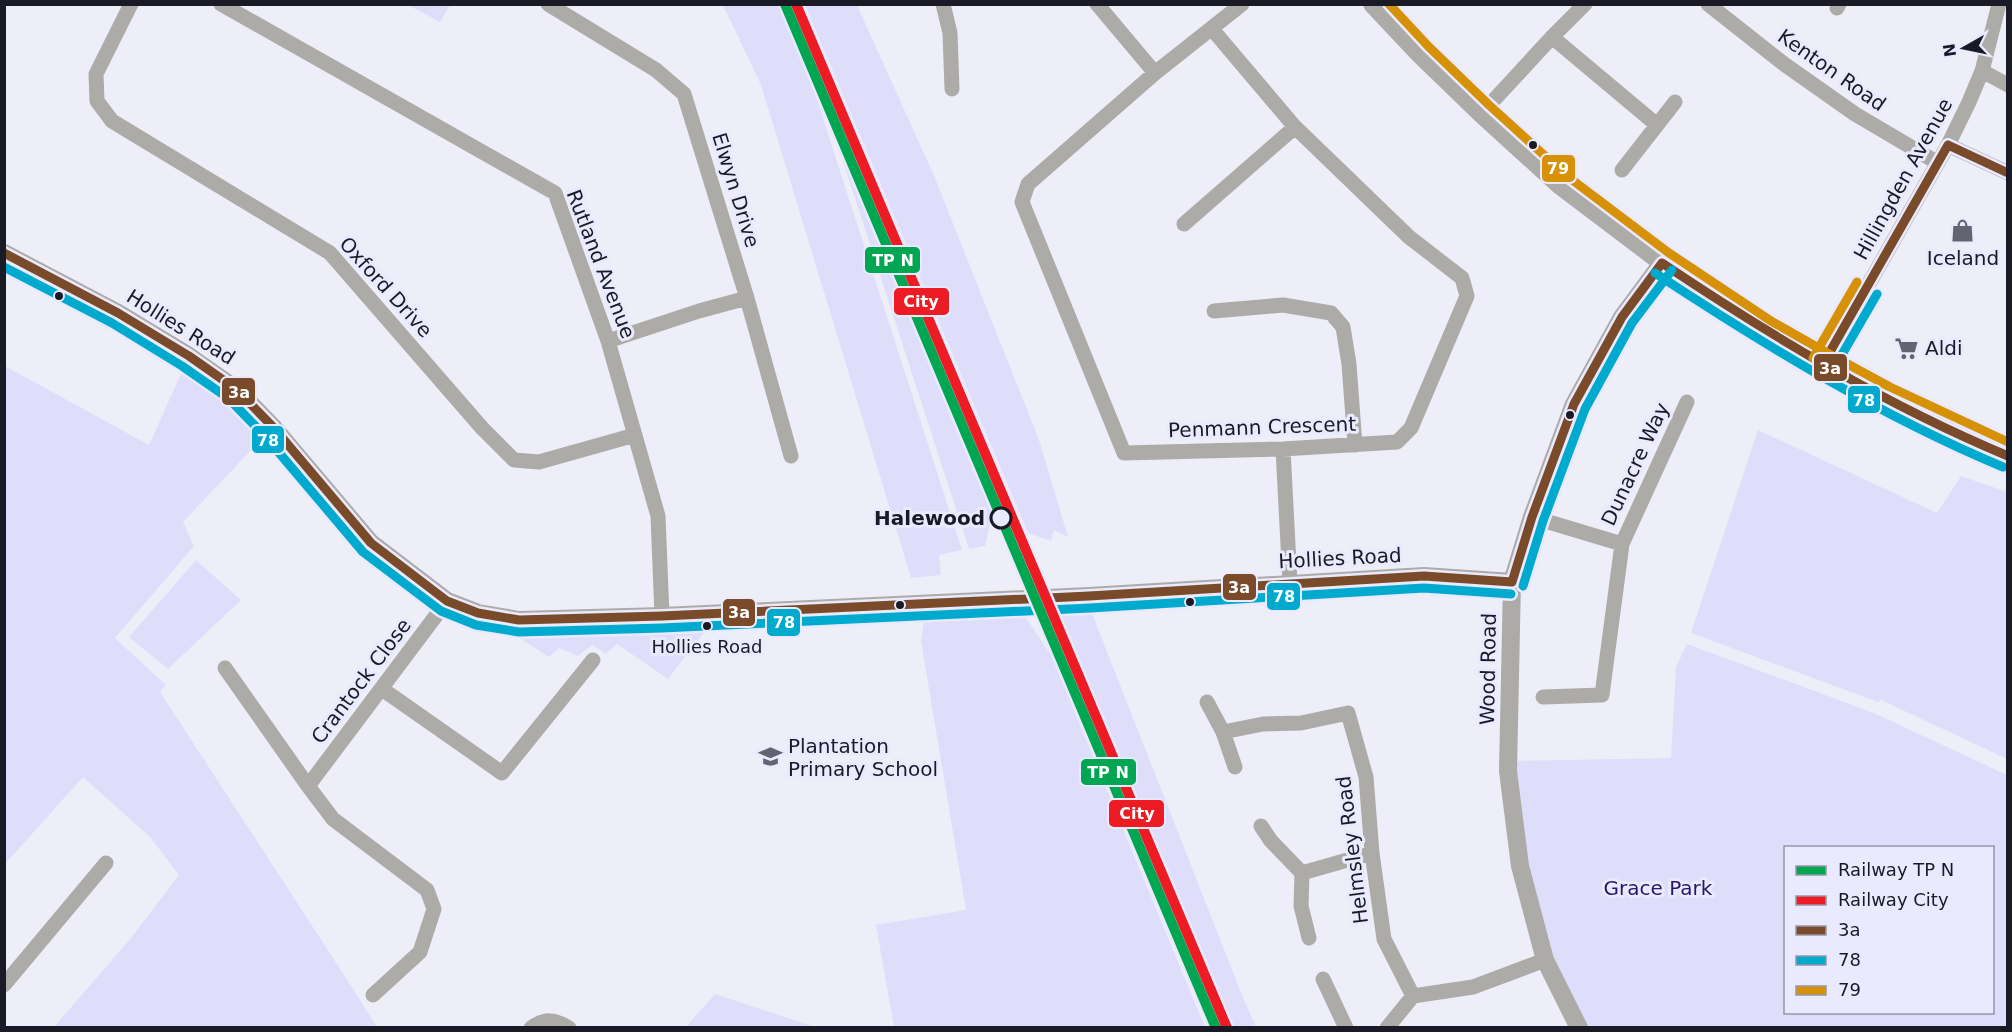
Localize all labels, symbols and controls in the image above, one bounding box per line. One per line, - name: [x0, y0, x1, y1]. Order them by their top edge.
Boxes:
- north arrow: [1934, 18, 1994, 78]
- street label: Kenton Road: [1773, 24, 1891, 116]
- text: N: [1939, 42, 1960, 58]
- street label: Hillingden Avenue: [1849, 94, 1957, 264]
- street label: Elwyn Drive: [707, 130, 765, 250]
- unlabelled marker: [1527, 139, 1539, 151]
- line badge: 79: [1541, 154, 1576, 183]
- text: 79: [1547, 159, 1569, 178]
- street label: Rutland Avenue: [562, 186, 640, 342]
- shop icon: Iceland: [1950, 217, 1976, 243]
- street label: Oxford Drive: [335, 232, 437, 342]
- line badge: TP N: [864, 246, 921, 274]
- place label: Iceland: [1927, 246, 1999, 270]
- text: TP N: [872, 251, 914, 270]
- street label: Hollies Road: [122, 284, 240, 370]
- line badge: City: [893, 287, 950, 316]
- unlabelled marker: [53, 290, 65, 302]
- text: City: [903, 292, 939, 311]
- supermarket icon: Aldi: [1894, 335, 1920, 361]
- place label: Aldi: [1925, 336, 1963, 360]
- line badge: 3a: [1813, 353, 1848, 382]
- text: 3a: [1819, 359, 1841, 378]
- line badge: 3a: [221, 377, 256, 406]
- text: 3a: [228, 383, 250, 402]
- line badge: 78: [1847, 385, 1881, 414]
- text: 78: [1853, 391, 1875, 410]
- street label: Dunacre Way: [1596, 398, 1674, 529]
- unlabelled marker: [1564, 409, 1576, 421]
- street label: Penmann Crescent: [1168, 412, 1357, 442]
- line badge: 78: [251, 425, 285, 454]
- text: 78: [257, 431, 279, 450]
- place label: Halewood: [874, 506, 985, 530]
- marker: Halewood: [990, 507, 1012, 529]
- street label: Hollies Road: [1278, 543, 1402, 573]
- line badge: 3a: [1222, 573, 1257, 601]
- text: 3a: [1228, 578, 1250, 597]
- line badge: 78: [1266, 582, 1301, 611]
- text: 78: [1273, 587, 1295, 606]
- unlabelled marker: [1184, 596, 1196, 608]
- line badge: 3a: [722, 598, 756, 627]
- unlabelled marker: [894, 599, 906, 611]
- text: 3a: [728, 603, 750, 622]
- line badge: 78: [766, 608, 801, 637]
- text: 78: [773, 613, 795, 632]
- street label: Wood Road: [1475, 613, 1501, 725]
- street label: Crantock Close: [306, 614, 416, 748]
- marker: Hollies Road: [701, 620, 713, 632]
- place label: Hollies Road: [652, 636, 762, 657]
- place label: Plantation Primary School: [788, 734, 938, 781]
- school or university icon: Plantation Primary School: [757, 744, 783, 770]
- line badge: TP N: [1080, 758, 1137, 786]
- text: TP N: [1087, 763, 1129, 782]
- street label: Helmsley Road: [1331, 775, 1373, 925]
- line badge: City: [1108, 799, 1165, 828]
- text: City: [1119, 804, 1155, 823]
- legend: [1784, 846, 1994, 1014]
- text: Railway TP N: [1838, 859, 1954, 880]
- park label: Grace Park: [1604, 876, 1713, 900]
- text: Railway City: [1838, 889, 1949, 910]
- text: 3a: [1838, 919, 1860, 940]
- text: 78: [1838, 949, 1861, 970]
- text: 79: [1838, 979, 1861, 1000]

